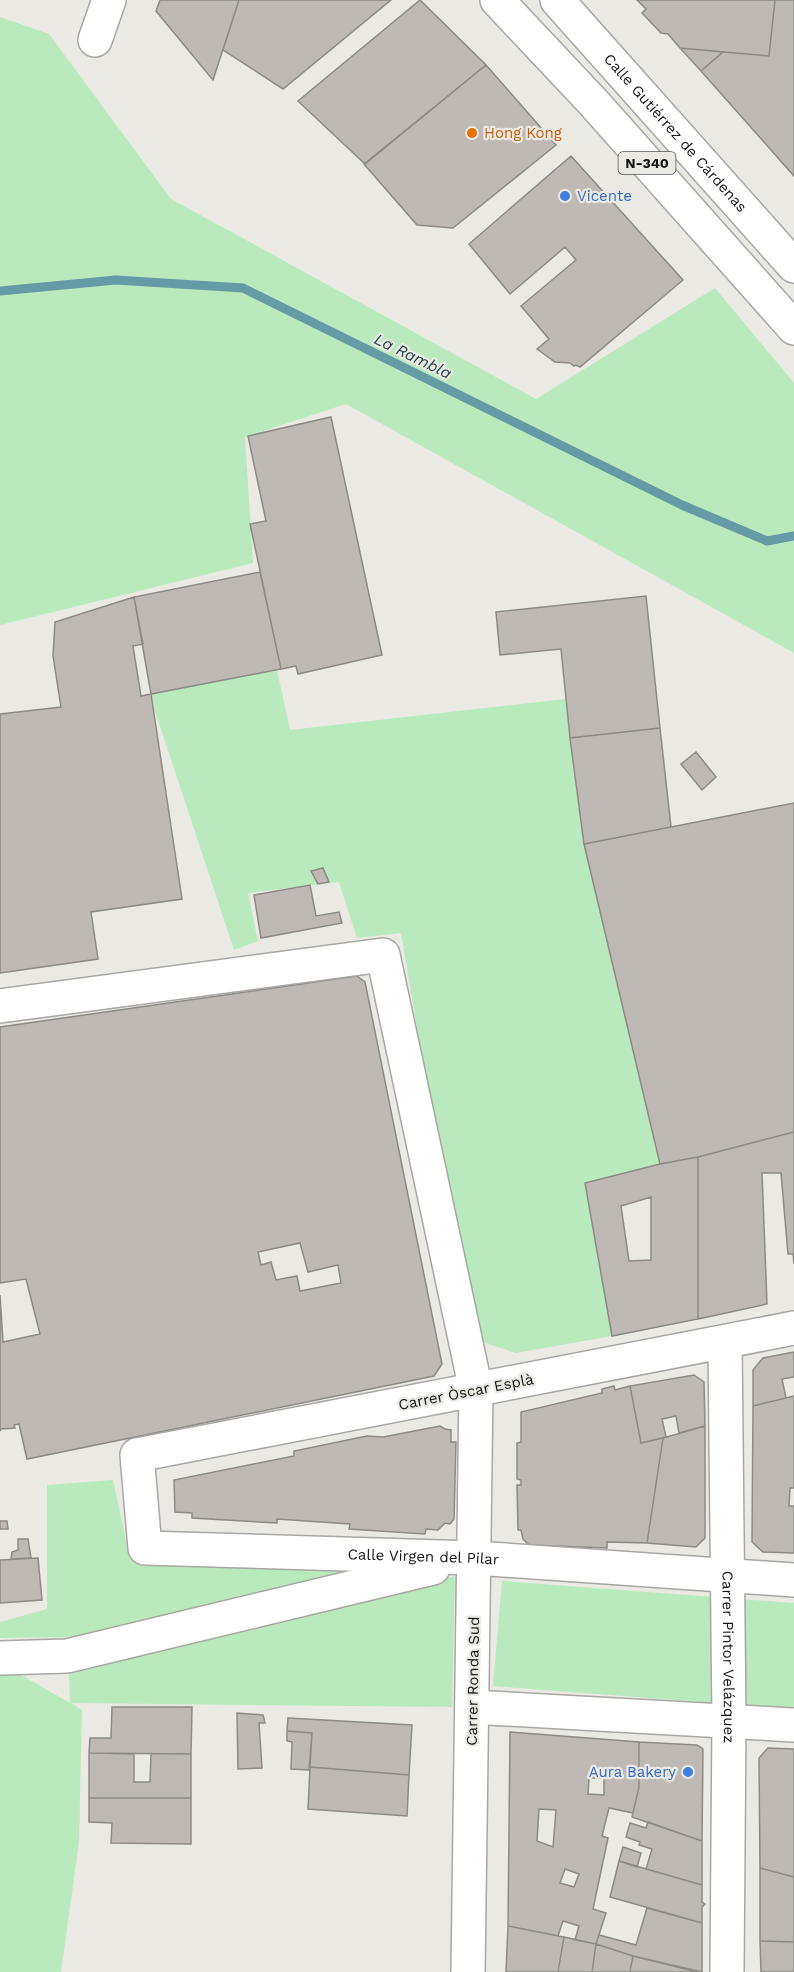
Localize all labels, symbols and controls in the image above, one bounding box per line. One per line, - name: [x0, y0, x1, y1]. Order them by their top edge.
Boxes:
- street label: Calle Gutiérrez de Cárdenas: [600, 50, 751, 216]
- place label: Hong Kong: [484, 124, 562, 142]
- marker: Hong Kong: [465, 126, 479, 140]
- road number: N-340: [618, 152, 676, 174]
- place label: Vicente: [577, 187, 632, 205]
- marker: Vicente: [558, 189, 572, 203]
- water label: La Rambla: [371, 329, 455, 383]
- street label: Carrer Òscar Esplà: [397, 1369, 536, 1414]
- street label: Calle Virgen del Pilar: [347, 1545, 500, 1569]
- street label: Carrer Pintor Velázquez: [718, 1571, 738, 1743]
- street label: Carrer Ronda Sud: [463, 1616, 483, 1746]
- place label: Aura Bakery: [589, 1763, 676, 1781]
- marker: Aura Bakery: [681, 1765, 695, 1779]

